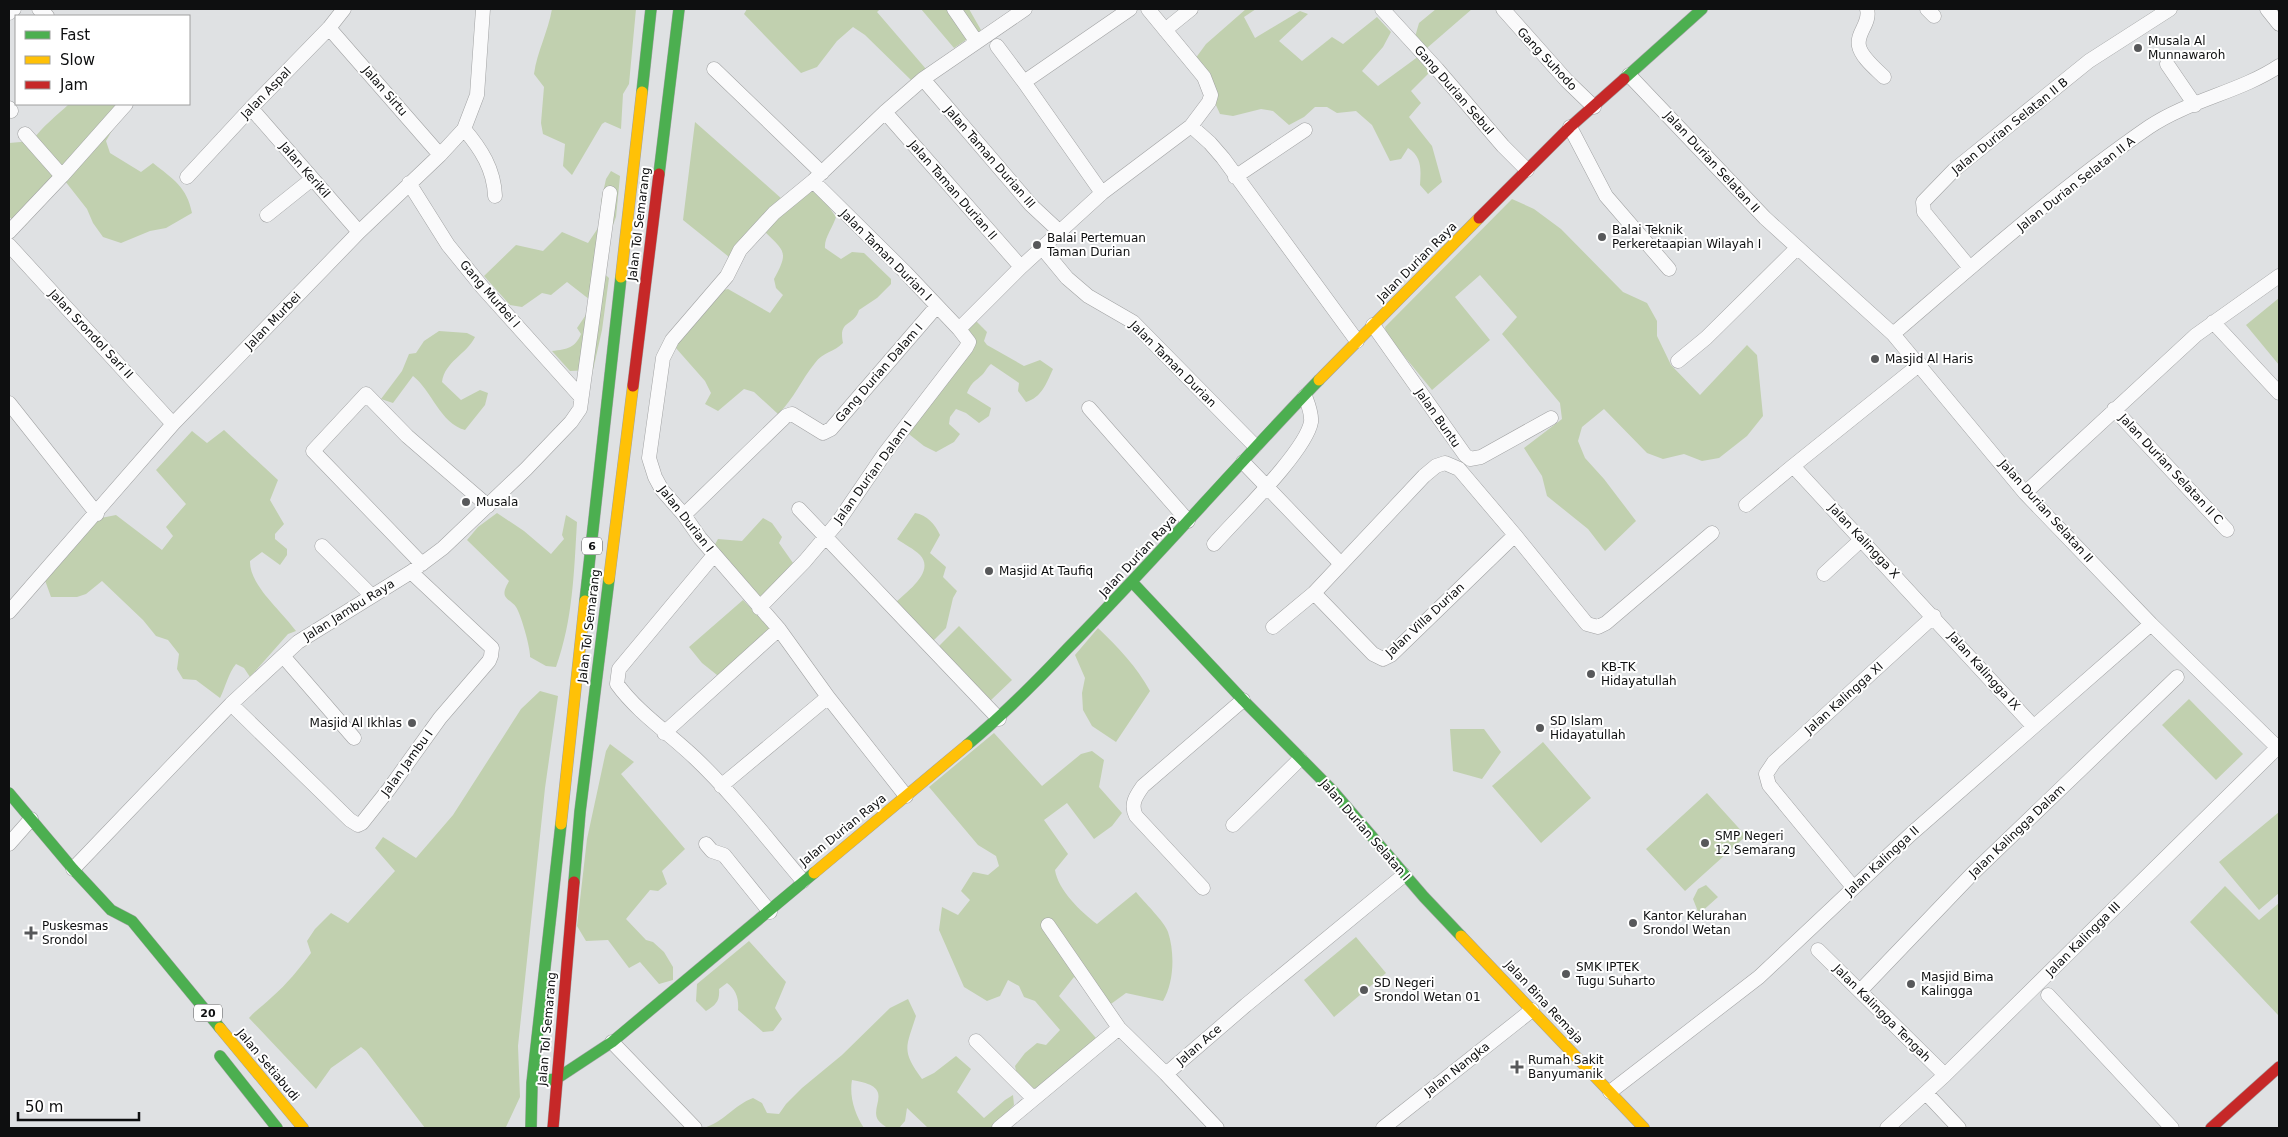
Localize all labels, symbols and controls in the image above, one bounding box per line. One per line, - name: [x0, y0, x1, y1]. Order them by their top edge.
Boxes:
- legend: [15, 15, 190, 105]
- street label: Gang Suhodo: [1514, 25, 1580, 93]
- text: Fast: [60, 26, 90, 44]
- place label: Musala Al Munnawaroh: [2148, 34, 2225, 62]
- marker: Musala Al Munnawaroh: [2132, 42, 2144, 54]
- street label: Gang Durian Sebul: [1412, 43, 1496, 137]
- text: Slow: [60, 51, 95, 69]
- street label: Jalan Sirtu: [359, 63, 410, 119]
- street label: Jalan Aspal: [237, 64, 294, 122]
- street label: Jalan Durian Selatan II B: [1948, 75, 2071, 178]
- text: Jam: [59, 76, 88, 94]
- street label: Jalan Taman Durian III: [942, 103, 1038, 211]
- street label: Jalan Durian Selatan II: [1661, 108, 1763, 215]
- street label: Jalan Durian Selatan II A: [2014, 133, 2138, 235]
- street label: Jalan Taman Durian II: [906, 137, 1000, 243]
- street label: Jalan Kerikil: [276, 138, 333, 201]
- street label: Jalan Tol Semarang: [625, 166, 653, 283]
- street label: Jalan Taman Durian I: [837, 206, 935, 304]
- street label: Jalan Durian Raya: [1374, 219, 1460, 305]
- place label: Balai Teknik Perkeretaapian Wilayah I: [1612, 223, 1761, 251]
- place label: Balai Pertemuan Taman Durian: [1046, 231, 1146, 259]
- marker: Balai Teknik Perkeretaapian Wilayah I: [1596, 231, 1608, 243]
- marker: Balai Pertemuan Taman Durian: [1031, 239, 1043, 251]
- street label: Gang Murbei I: [457, 258, 523, 330]
- street label: Jalan Srondol Sari II: [45, 286, 136, 381]
- street label: Jalan Murbei: [241, 289, 304, 353]
- street label: Jalan Taman Durian: [1126, 317, 1219, 410]
- street label: Gang Durian Dalam I: [832, 321, 926, 425]
- place label: Masjid Al Haris: [1885, 352, 1973, 366]
- marker: Masjid Al Haris: [1869, 353, 1881, 365]
- street label: Jalan Buntu: [1412, 385, 1463, 450]
- street label: Jalan Durian Selatan II C: [2116, 410, 2226, 527]
- street label: Jalan Durian Dalam I: [831, 418, 915, 527]
- street label: Jalan Durian Selatan II: [1996, 456, 2096, 565]
- street label: Jalan Durian I: [655, 482, 716, 555]
- place label: Musala: [476, 495, 518, 509]
- marker: Musala: [460, 496, 472, 508]
- street label: Jalan Kalingga X: [1825, 500, 1902, 581]
- street label: Jalan Durian Raya: [1096, 512, 1180, 601]
- road number: 6: [582, 538, 602, 554]
- place label: Masjid At Taufiq: [999, 564, 1093, 578]
- marker: Masjid At Taufiq: [983, 565, 995, 577]
- street label: Jalan Tol Semarang: [575, 568, 603, 685]
- street label: Jalan Jambu Raya: [300, 576, 397, 644]
- street label: Jalan Villa Durian: [1382, 580, 1467, 661]
- street label: Jalan Kalingga IX: [1945, 628, 2023, 713]
- street label: Jalan Kalingga XI: [1801, 659, 1886, 737]
- place label: KB-TK Hidayatullah: [1601, 660, 1677, 688]
- marker: KB-TK Hidayatullah: [1585, 668, 1597, 680]
- place label: SD Islam Hidayatullah: [1550, 714, 1626, 742]
- place label: Masjid Al Ikhlas: [310, 716, 402, 730]
- marker: Masjid Al Ikhlas: [406, 717, 418, 729]
- marker: SD Islam Hidayatullah: [1534, 722, 1546, 734]
- street label: Jalan Jambu I: [378, 727, 436, 800]
- street label: Jalan Durian Selatan I: [1317, 776, 1413, 883]
- street label: Jalan Kalingga Dalam: [1965, 782, 2068, 881]
- street label: Jalan Durian Raya: [796, 791, 889, 870]
- street label: Jalan Kalingga II: [1841, 823, 1922, 899]
- place label: SMP Negeri 12 Semarang: [1715, 829, 1796, 857]
- marker: SMP Negeri 12 Semarang: [1699, 837, 1711, 849]
- street label: Jalan Kalingga III: [2042, 899, 2123, 980]
- place label: Kantor Kelurahan Srondol Wetan: [1643, 909, 1747, 937]
- marker: Kantor Kelurahan Srondol Wetan: [1627, 917, 1639, 929]
- place label: Puskesmas Srondol: [42, 919, 108, 947]
- marker: Puskesmas Srondol: [24, 926, 38, 940]
- street label: Jalan Bina Remaja: [1501, 957, 1586, 1046]
- place label: SMK IPTEK Tugu Suharto: [1575, 960, 1655, 988]
- street label: Jalan Kalingga Tengah: [1830, 961, 1933, 1064]
- marker: SMK IPTEK Tugu Suharto: [1560, 968, 1572, 980]
- place label: Masjid Bima Kalingga: [1921, 970, 1994, 998]
- street label: Jalan Tol Semarang: [535, 971, 559, 1088]
- place label: SD Negeri Srondol Wetan 01: [1374, 976, 1481, 1004]
- marker: Masjid Bima Kalingga: [1905, 978, 1917, 990]
- marker: SD Negeri Srondol Wetan 01: [1358, 984, 1370, 996]
- road number: 20: [194, 1004, 222, 1021]
- street label: Jalan Ace: [1173, 1022, 1224, 1069]
- street label: Jalan Setiabudi: [233, 1025, 302, 1104]
- street label: Jalan Nangka: [1421, 1039, 1492, 1099]
- place label: Rumah Sakit Banyumanik: [1528, 1053, 1604, 1081]
- marker: Rumah Sakit Banyumanik: [1510, 1060, 1524, 1074]
- scale bar: [18, 1090, 139, 1122]
- text: 50 m: [25, 1098, 63, 1116]

